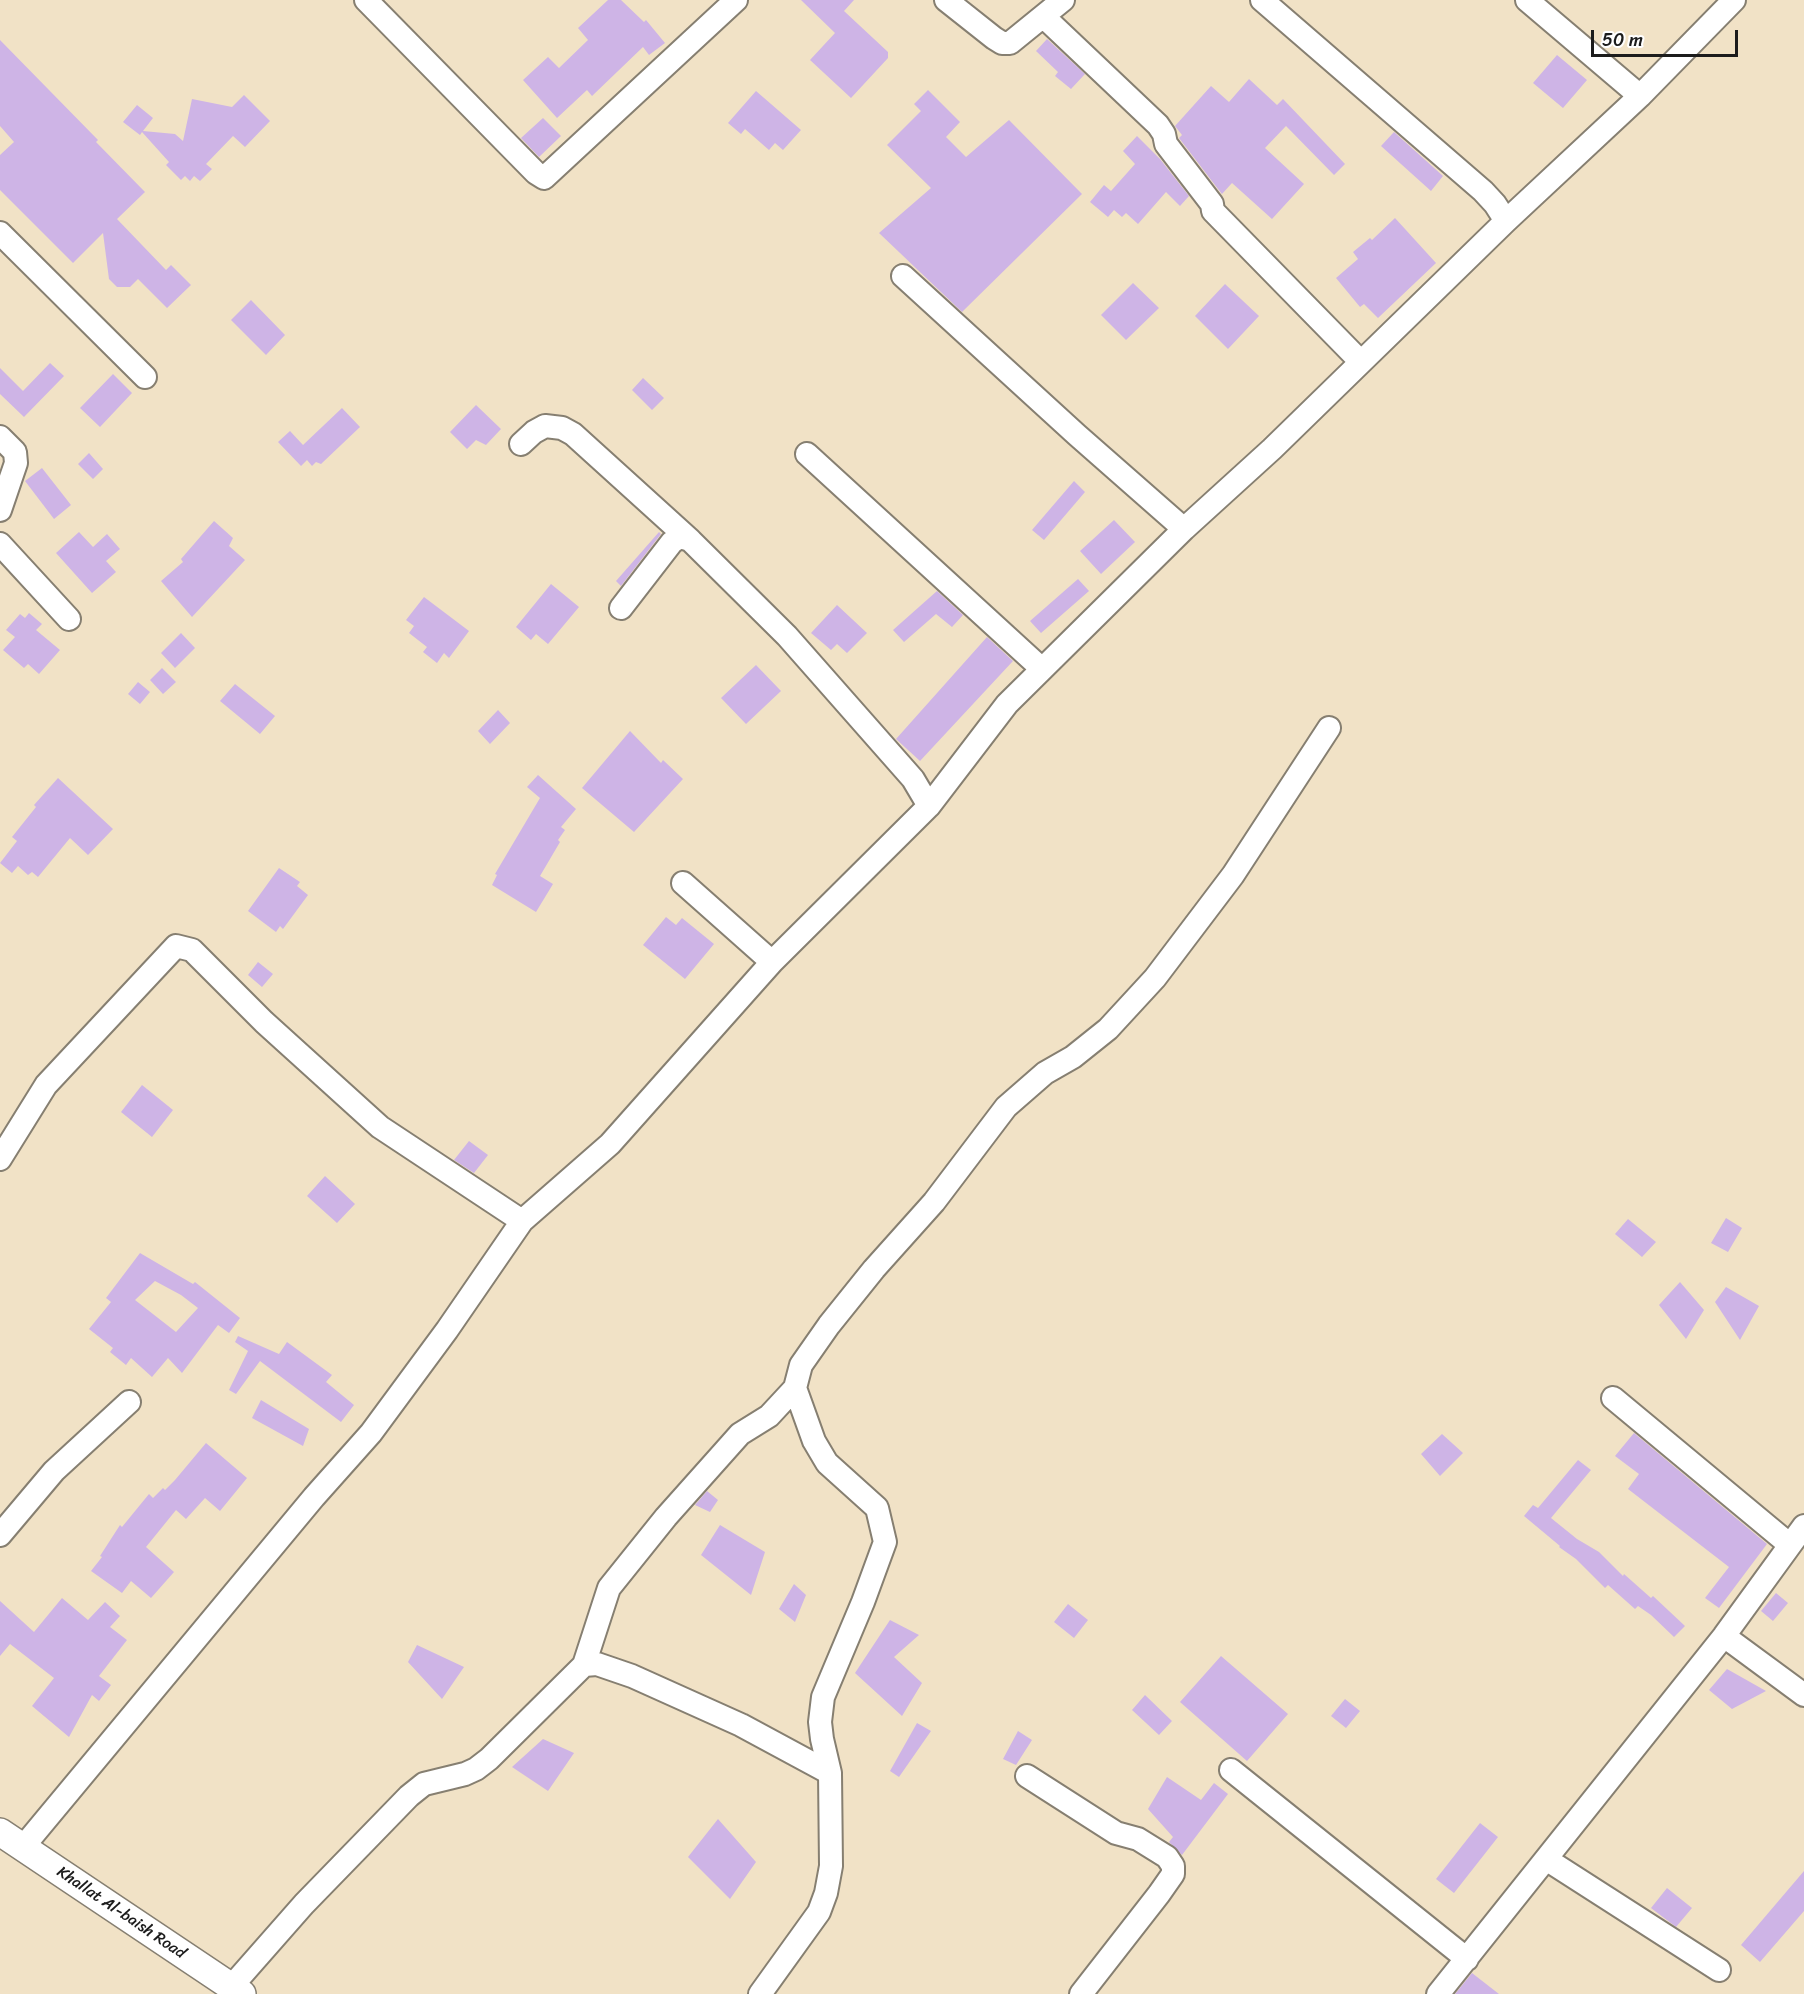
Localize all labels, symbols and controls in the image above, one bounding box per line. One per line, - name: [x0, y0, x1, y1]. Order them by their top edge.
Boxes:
- scale bar: [1594, 18, 1741, 56]
- text: 50 m: [1602, 24, 1643, 56]
- street label: Khallat Al-baish Road: [53, 1863, 189, 1963]

